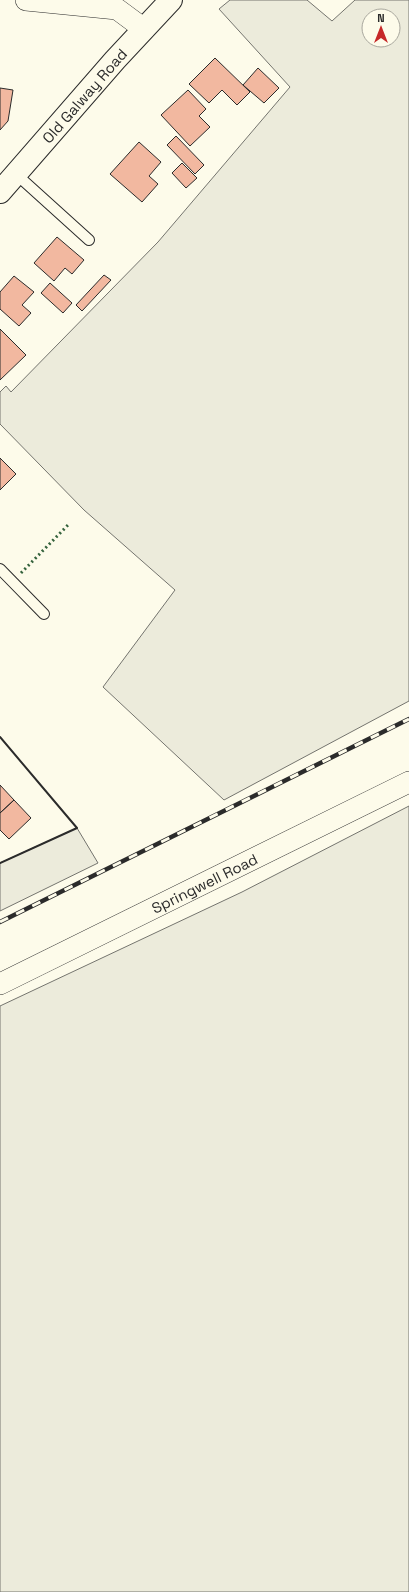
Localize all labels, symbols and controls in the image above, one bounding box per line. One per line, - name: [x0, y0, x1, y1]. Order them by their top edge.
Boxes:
- north arrow: [361, 8, 401, 48]
- text: N: [377, 11, 385, 25]
- street label: Old Galway Road: [38, 44, 131, 147]
- street label: Springwell Road: [148, 849, 261, 917]

